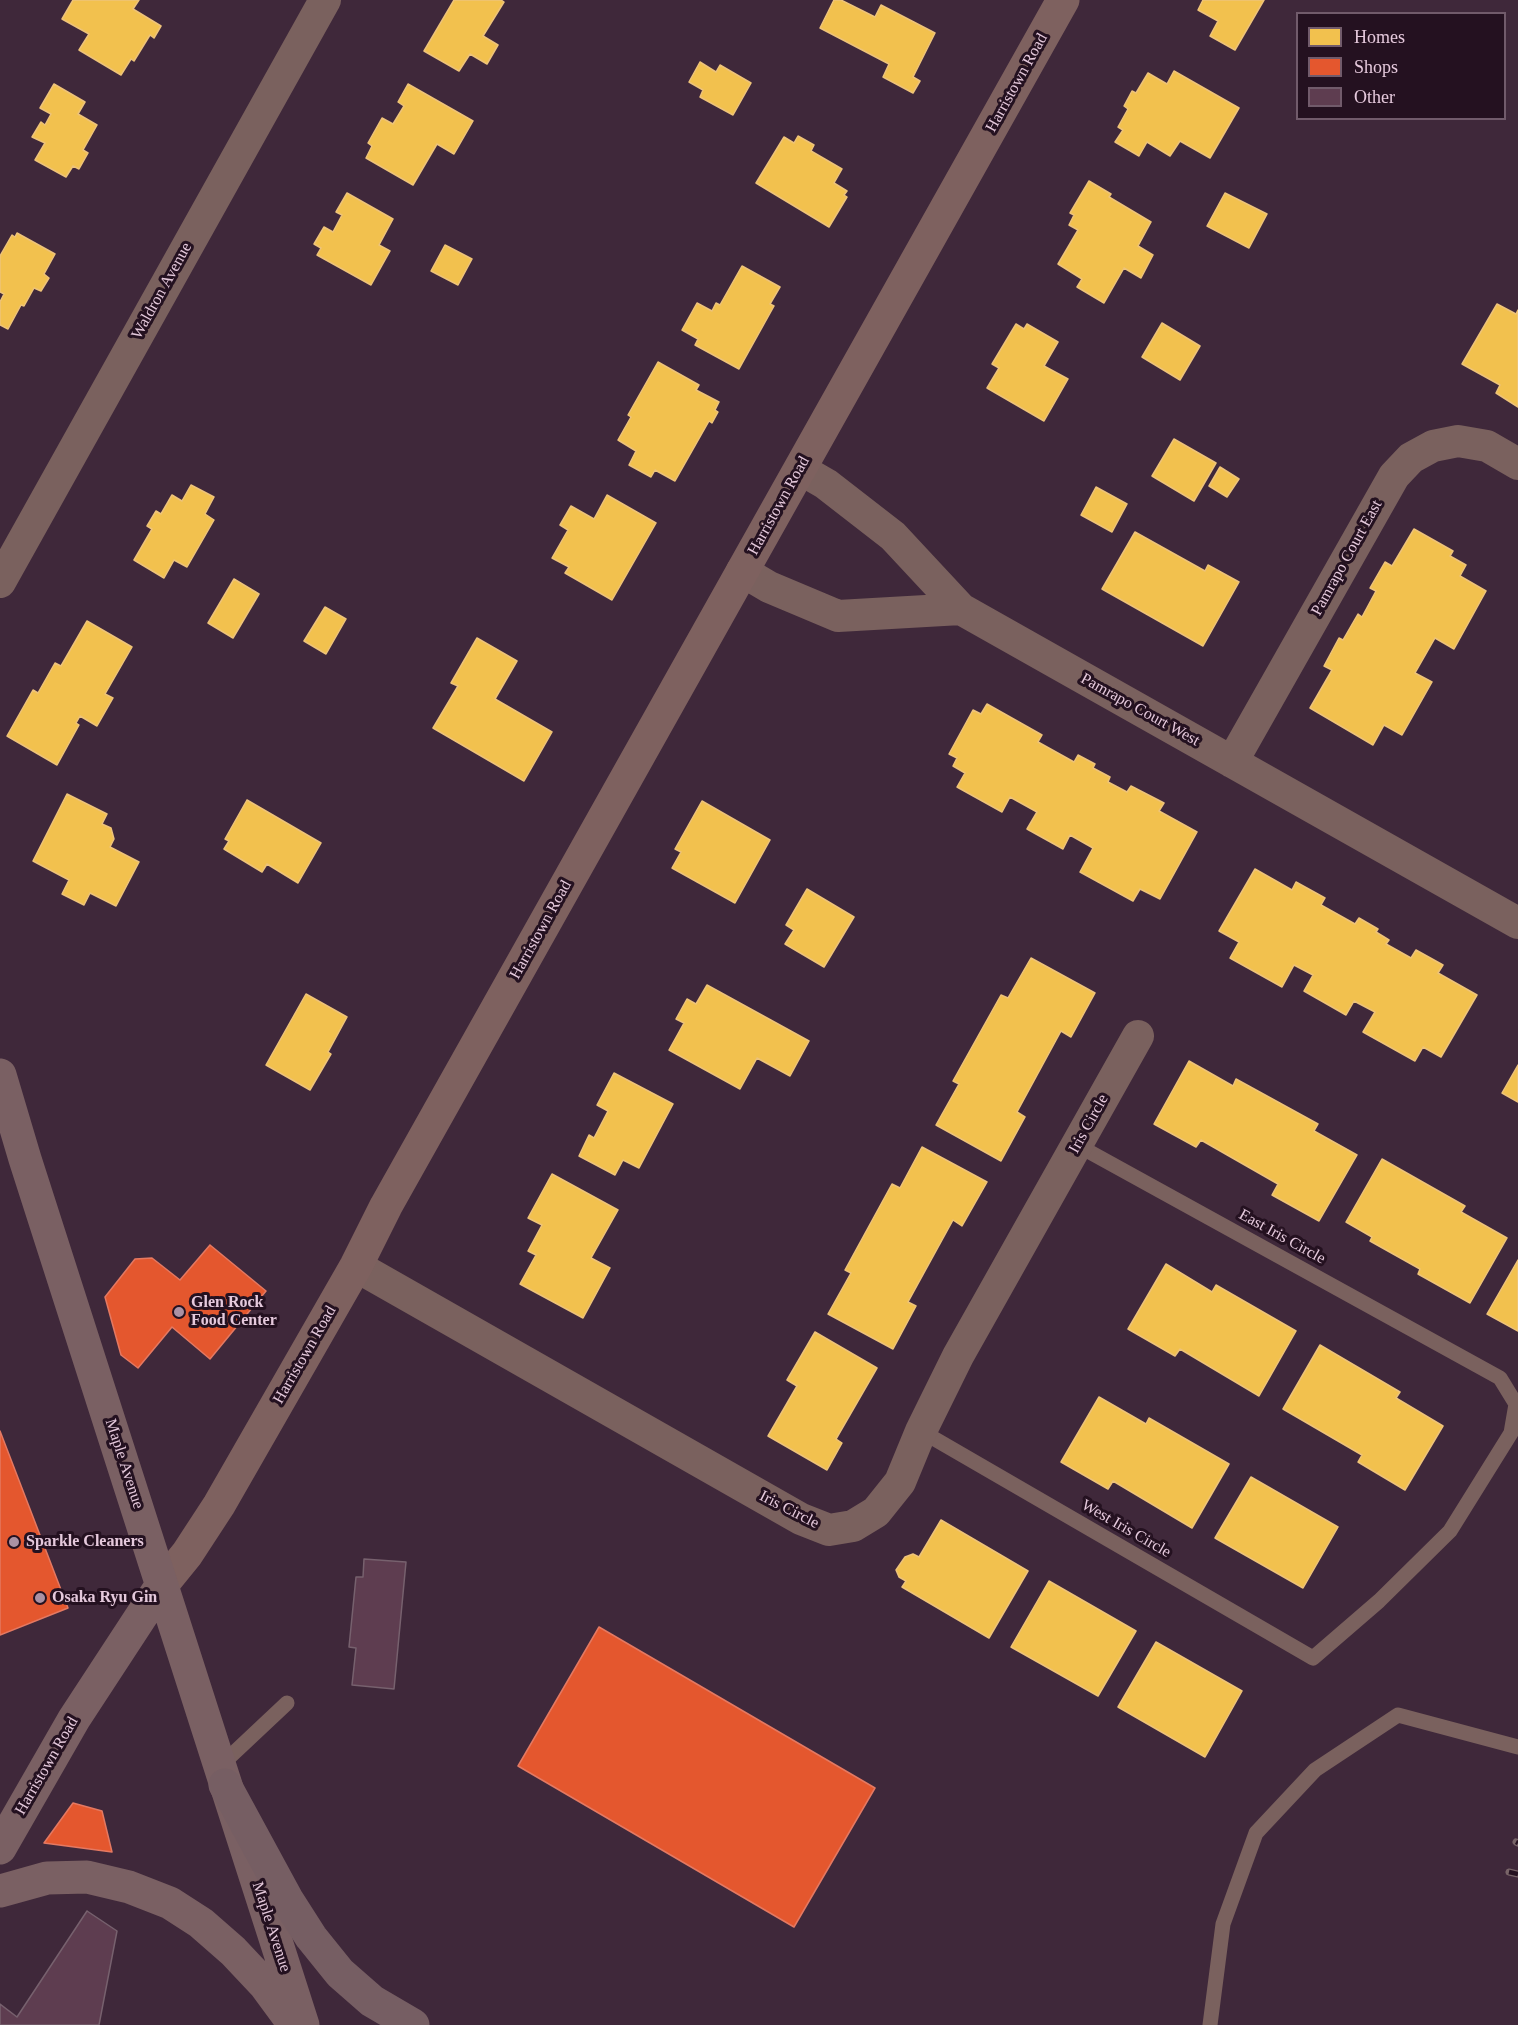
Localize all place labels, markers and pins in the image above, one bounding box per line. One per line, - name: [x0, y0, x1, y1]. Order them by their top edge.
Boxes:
- place label: Glen Rock Food Center: [191, 1293, 277, 1331]
- marker: Glen Rock Food Center: [172, 1305, 186, 1319]
- place label: Sparkle Cleaners: [26, 1532, 144, 1552]
- marker: Sparkle Cleaners: [7, 1535, 21, 1549]
- place label: Osaka Ryu Gin: [52, 1588, 157, 1608]
- marker: Osaka Ryu Gin: [33, 1591, 47, 1605]

